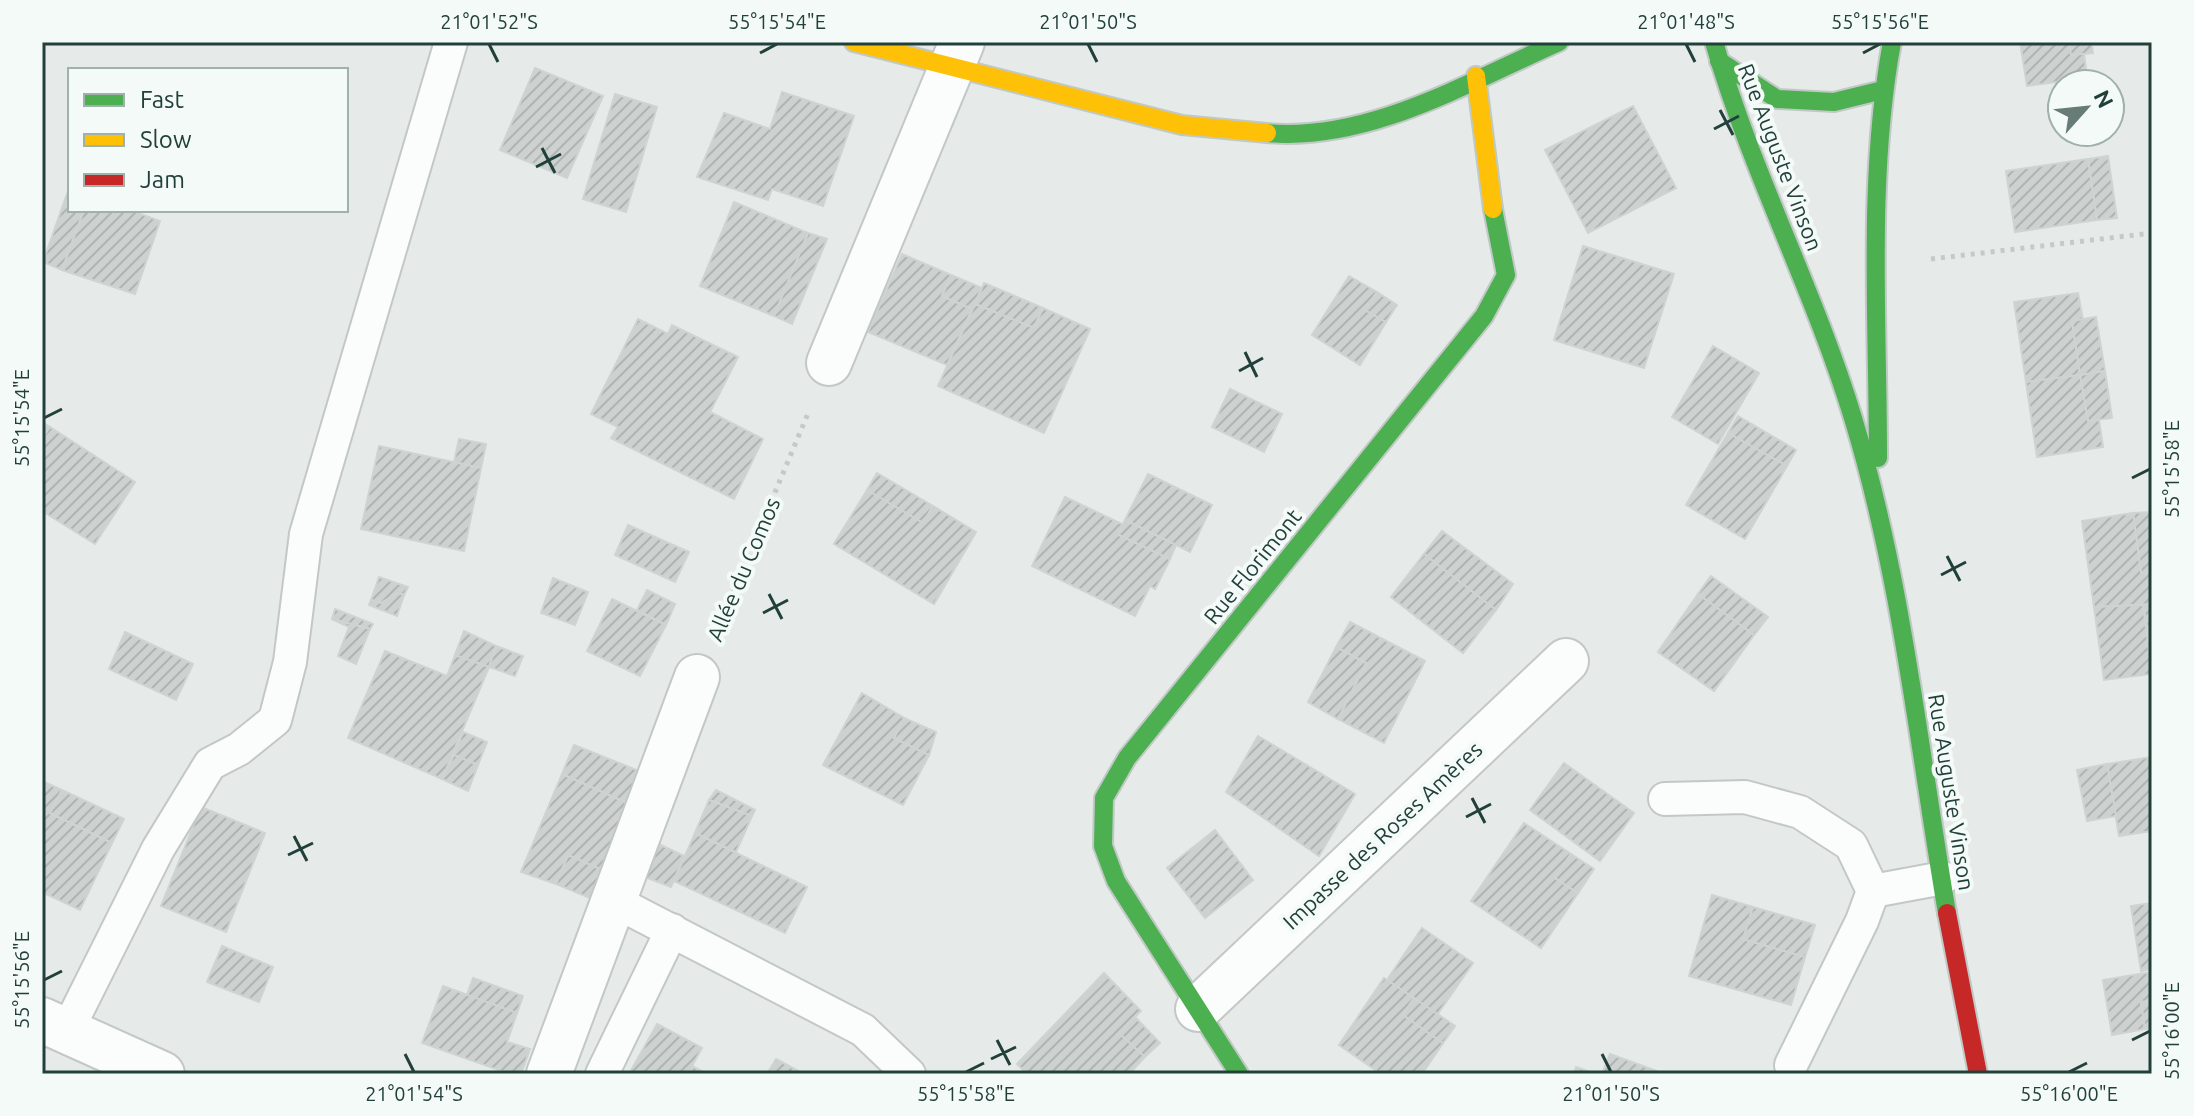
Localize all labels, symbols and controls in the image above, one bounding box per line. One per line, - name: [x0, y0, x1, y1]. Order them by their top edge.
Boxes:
- text: 21°01'52"S: [440, 10, 538, 33]
- text: 55°15'54"E: [728, 10, 826, 33]
- text: 21°01'50"S: [1039, 10, 1137, 33]
- text: 21°01'48"S: [1637, 10, 1735, 33]
- text: 55°15'56"E: [1831, 10, 1929, 33]
- street label: Rue Auguste Vinson: [1734, 60, 1828, 254]
- legend: [68, 68, 348, 212]
- north arrow: [2046, 68, 2126, 148]
- text: Fast: [140, 86, 184, 113]
- text: N: [2089, 86, 2119, 112]
- text: Slow: [140, 126, 192, 153]
- text: Jam: [140, 166, 185, 193]
- text: 55°15'54"E: [10, 369, 33, 467]
- text: 55°15'58"E: [2160, 420, 2183, 518]
- street label: Allée du Comos: [702, 494, 784, 644]
- street label: Rue Florimont: [1198, 503, 1306, 628]
- street label: Rue Auguste Vinson: [1924, 692, 1980, 892]
- street label: Impasse des Roses Amères: [1277, 736, 1487, 934]
- text: 55°15'56"E: [10, 931, 33, 1029]
- text: 55°16'00"E: [2160, 982, 2183, 1080]
- text: 21°01'54"S: [365, 1082, 463, 1105]
- text: 55°15'58"E: [917, 1082, 1015, 1105]
- text: 21°01'50"S: [1562, 1082, 1660, 1105]
- text: 55°16'00"E: [2020, 1082, 2118, 1105]

